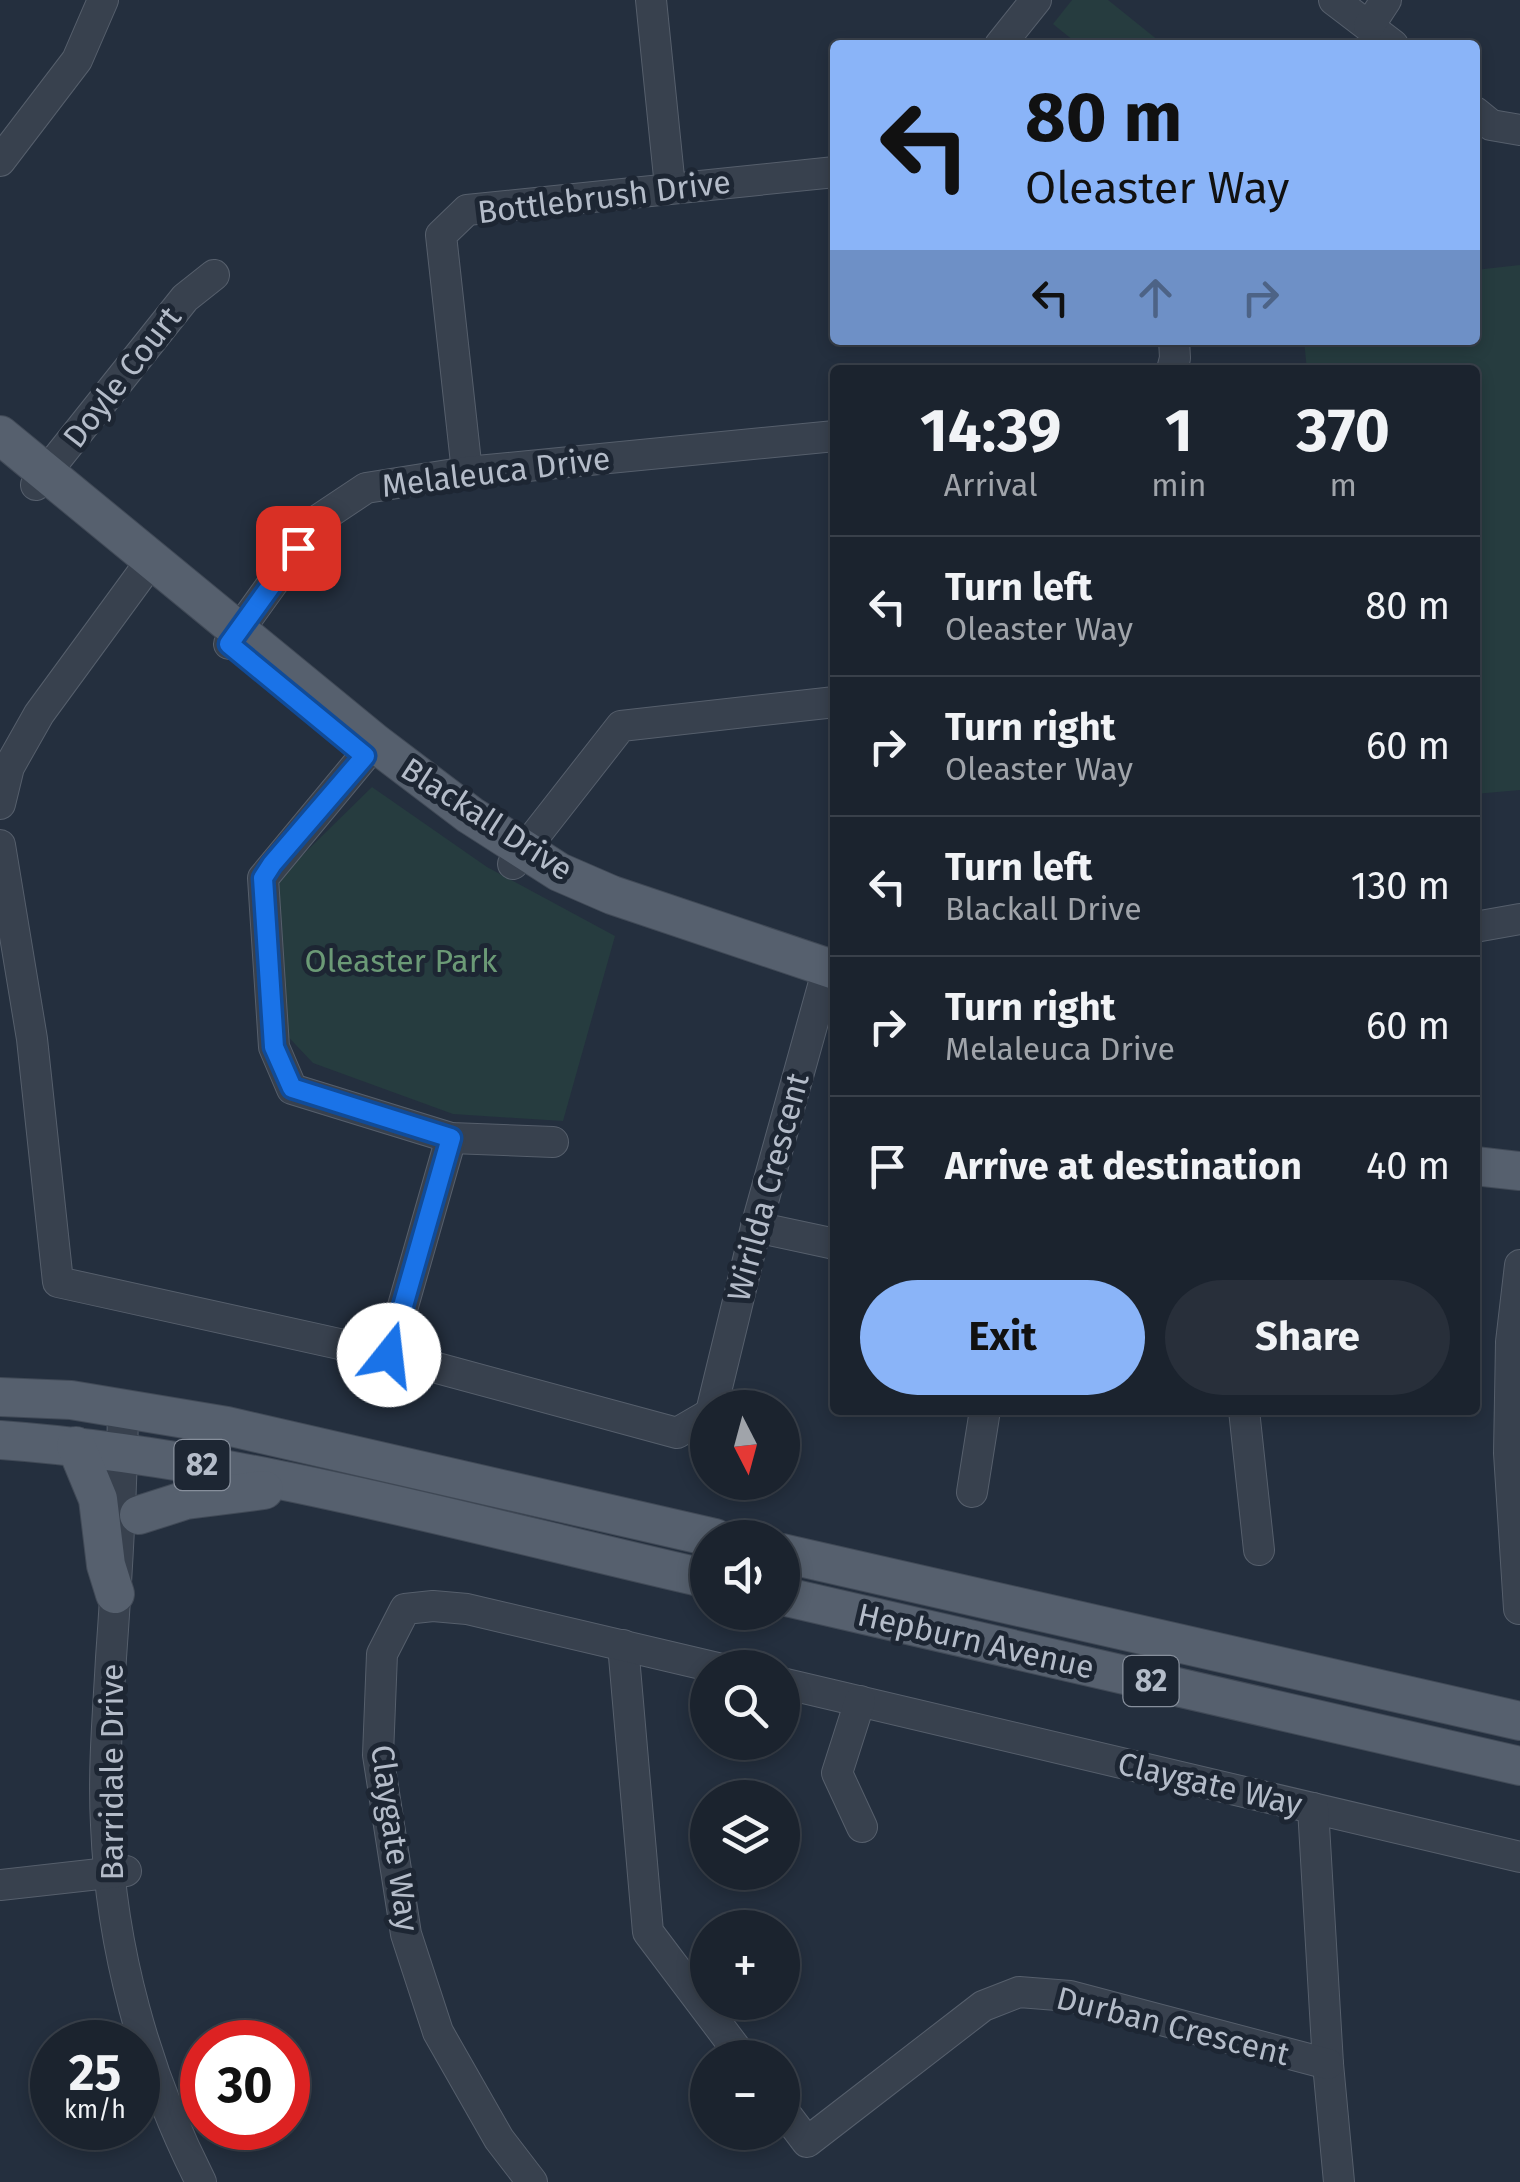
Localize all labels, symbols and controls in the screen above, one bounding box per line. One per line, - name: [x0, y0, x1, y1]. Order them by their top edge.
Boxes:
- text: 80 m: [1025, 76, 1182, 160]
- icon: left: [860, 80, 990, 210]
- text: Oleaster Way: [1025, 161, 1289, 215]
- street label: Bottlebrush Drive: [475, 163, 733, 231]
- icon: left: [1023, 270, 1078, 325]
- icon: ahead: [1128, 270, 1183, 325]
- icon: right: [1233, 270, 1288, 325]
- street label: Doyle Court: [55, 299, 189, 455]
- text: 14:39: [920, 395, 1061, 467]
- text: 1: [1165, 395, 1193, 467]
- text: 370: [1297, 395, 1390, 467]
- street label: Melaleuca Drive: [380, 439, 612, 505]
- text: Arrival: [944, 466, 1038, 504]
- text: min: [1151, 466, 1207, 504]
- text: m: [1330, 466, 1357, 504]
- pin: [256, 506, 341, 591]
- icon: arrive: [271, 521, 326, 576]
- text: Turn left: [945, 564, 1092, 610]
- icon: left: [860, 579, 915, 634]
- text: 80 m: [1365, 583, 1450, 629]
- text: Oleaster Way: [945, 610, 1133, 648]
- text: Turn right: [945, 704, 1115, 750]
- icon: right: [860, 719, 915, 774]
- text: 60 m: [1366, 723, 1450, 769]
- street label: Blackall Drive: [394, 750, 580, 888]
- text: Oleaster Way: [945, 750, 1133, 788]
- text: Turn left: [945, 844, 1092, 890]
- icon: left: [860, 859, 915, 914]
- text: 130 m: [1351, 863, 1450, 909]
- text: Blackall Drive: [945, 890, 1142, 928]
- park label: Oleaster Park: [305, 942, 498, 980]
- text: Turn right: [945, 984, 1115, 1030]
- icon: right: [860, 999, 915, 1054]
- text: 60 m: [1366, 1003, 1450, 1049]
- text: Melaleuca Drive: [945, 1030, 1175, 1068]
- street label: Wirilda Crescent: [719, 1068, 817, 1305]
- icon: arrive: [860, 1139, 915, 1194]
- text: Arrive at destination: [945, 1143, 1302, 1189]
- text: 40 m: [1366, 1143, 1450, 1189]
- button: Exit: [860, 1280, 1145, 1395]
- button: Share: [1165, 1280, 1450, 1395]
- position arrow: [337, 1303, 441, 1407]
- north arrow: [690, 1390, 800, 1500]
- map controls: [690, 1390, 800, 2150]
- road number: 82: [174, 1440, 230, 1490]
- button: sound: [690, 1520, 800, 1630]
- street label: Hepburn Avenue: [854, 1595, 1098, 1687]
- button: search: [690, 1650, 800, 1760]
- road number: 82: [1124, 1656, 1178, 1706]
- street label: Barridale Drive: [93, 1664, 131, 1881]
- street label: Claygate Way: [363, 1742, 427, 1934]
- street label: Claygate Way: [1114, 1744, 1306, 1824]
- button: layers: [690, 1780, 800, 1890]
- button: +: [690, 1910, 800, 2020]
- street label: Durban Crescent: [1053, 1979, 1294, 2073]
- speed limit sign: 30: [180, 2020, 310, 2150]
- button: −: [690, 2040, 800, 2150]
- text: 25: [69, 2043, 121, 2103]
- text: km/h: [64, 2095, 126, 2125]

